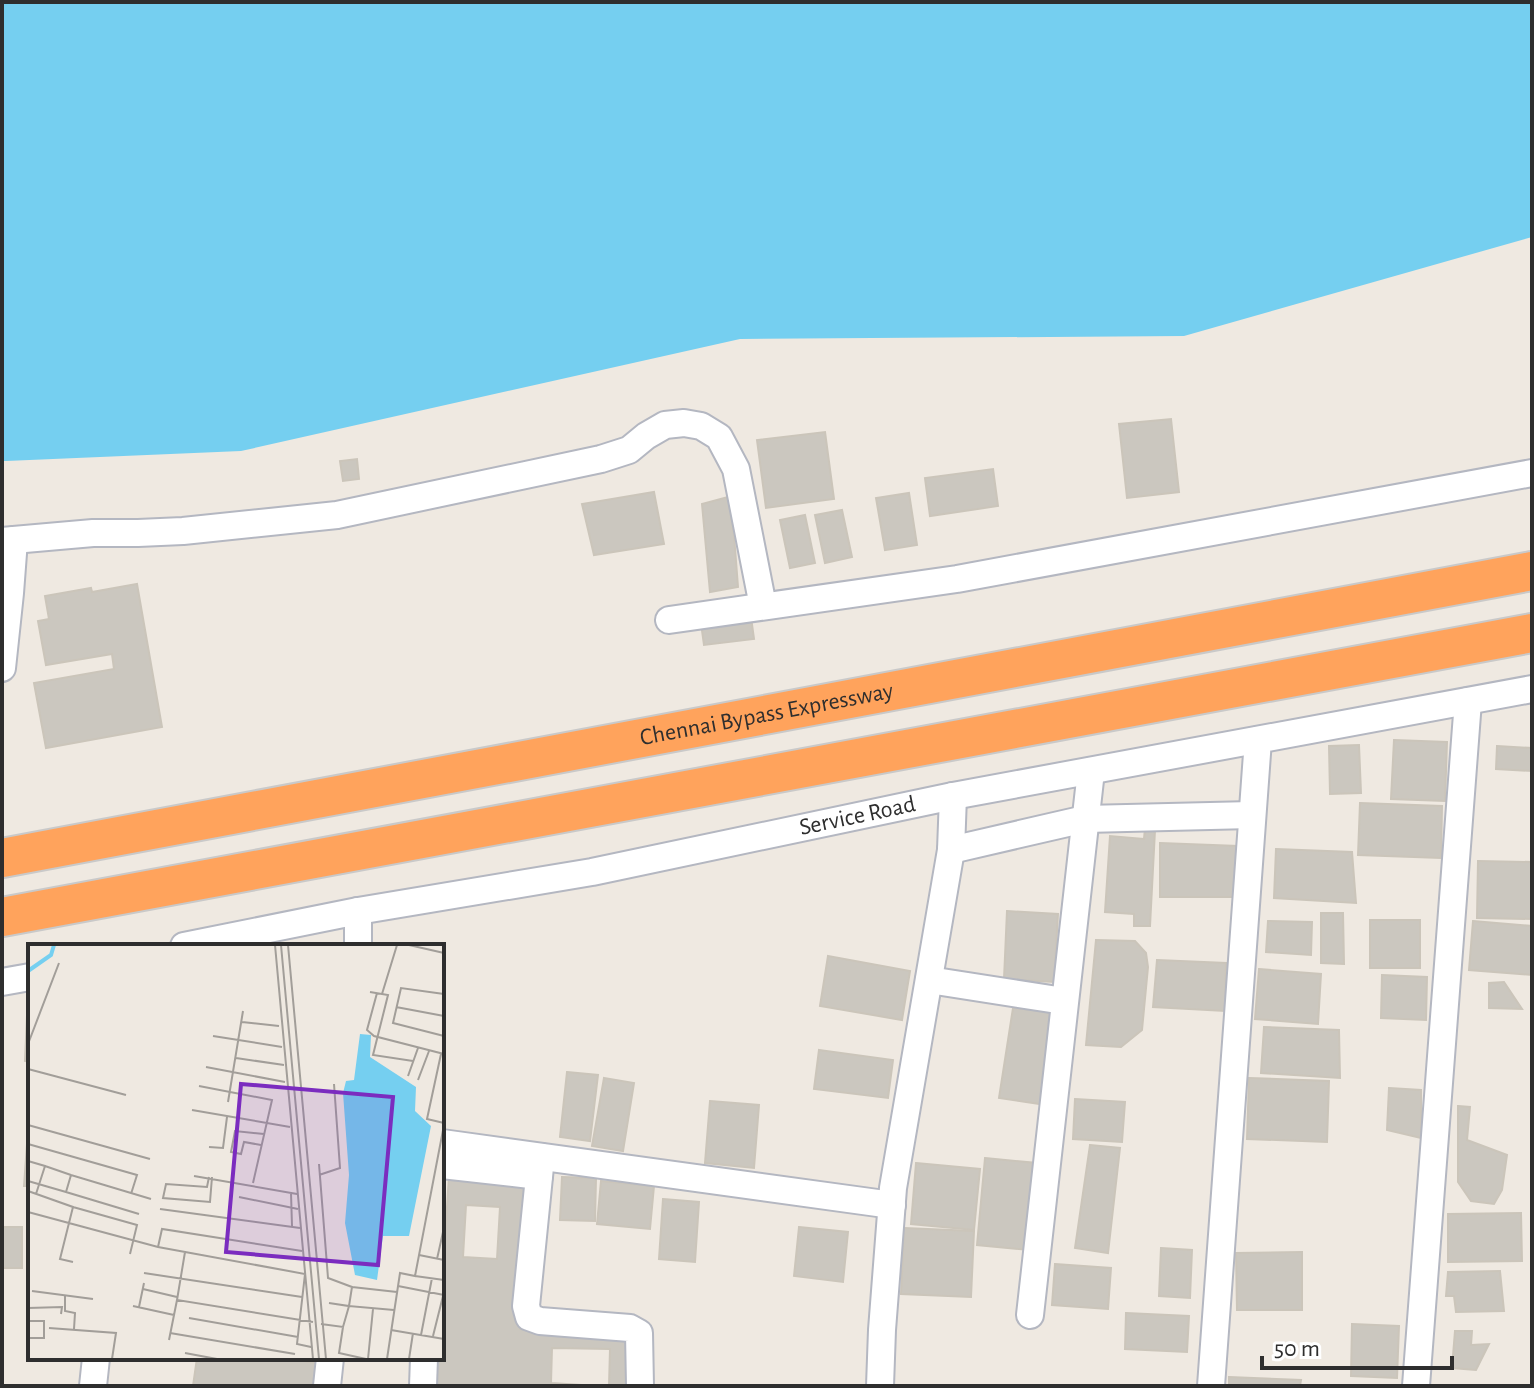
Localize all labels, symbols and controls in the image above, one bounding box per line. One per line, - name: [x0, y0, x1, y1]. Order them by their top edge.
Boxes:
- street label: Chennai Bypass Expressway: [638, 679, 895, 750]
- street label: Service Road: [797, 792, 918, 840]
- inset map: [28, 944, 444, 1360]
- scale bar: [1262, 1320, 1452, 1370]
- text: 50 m: [1274, 1337, 1320, 1361]

